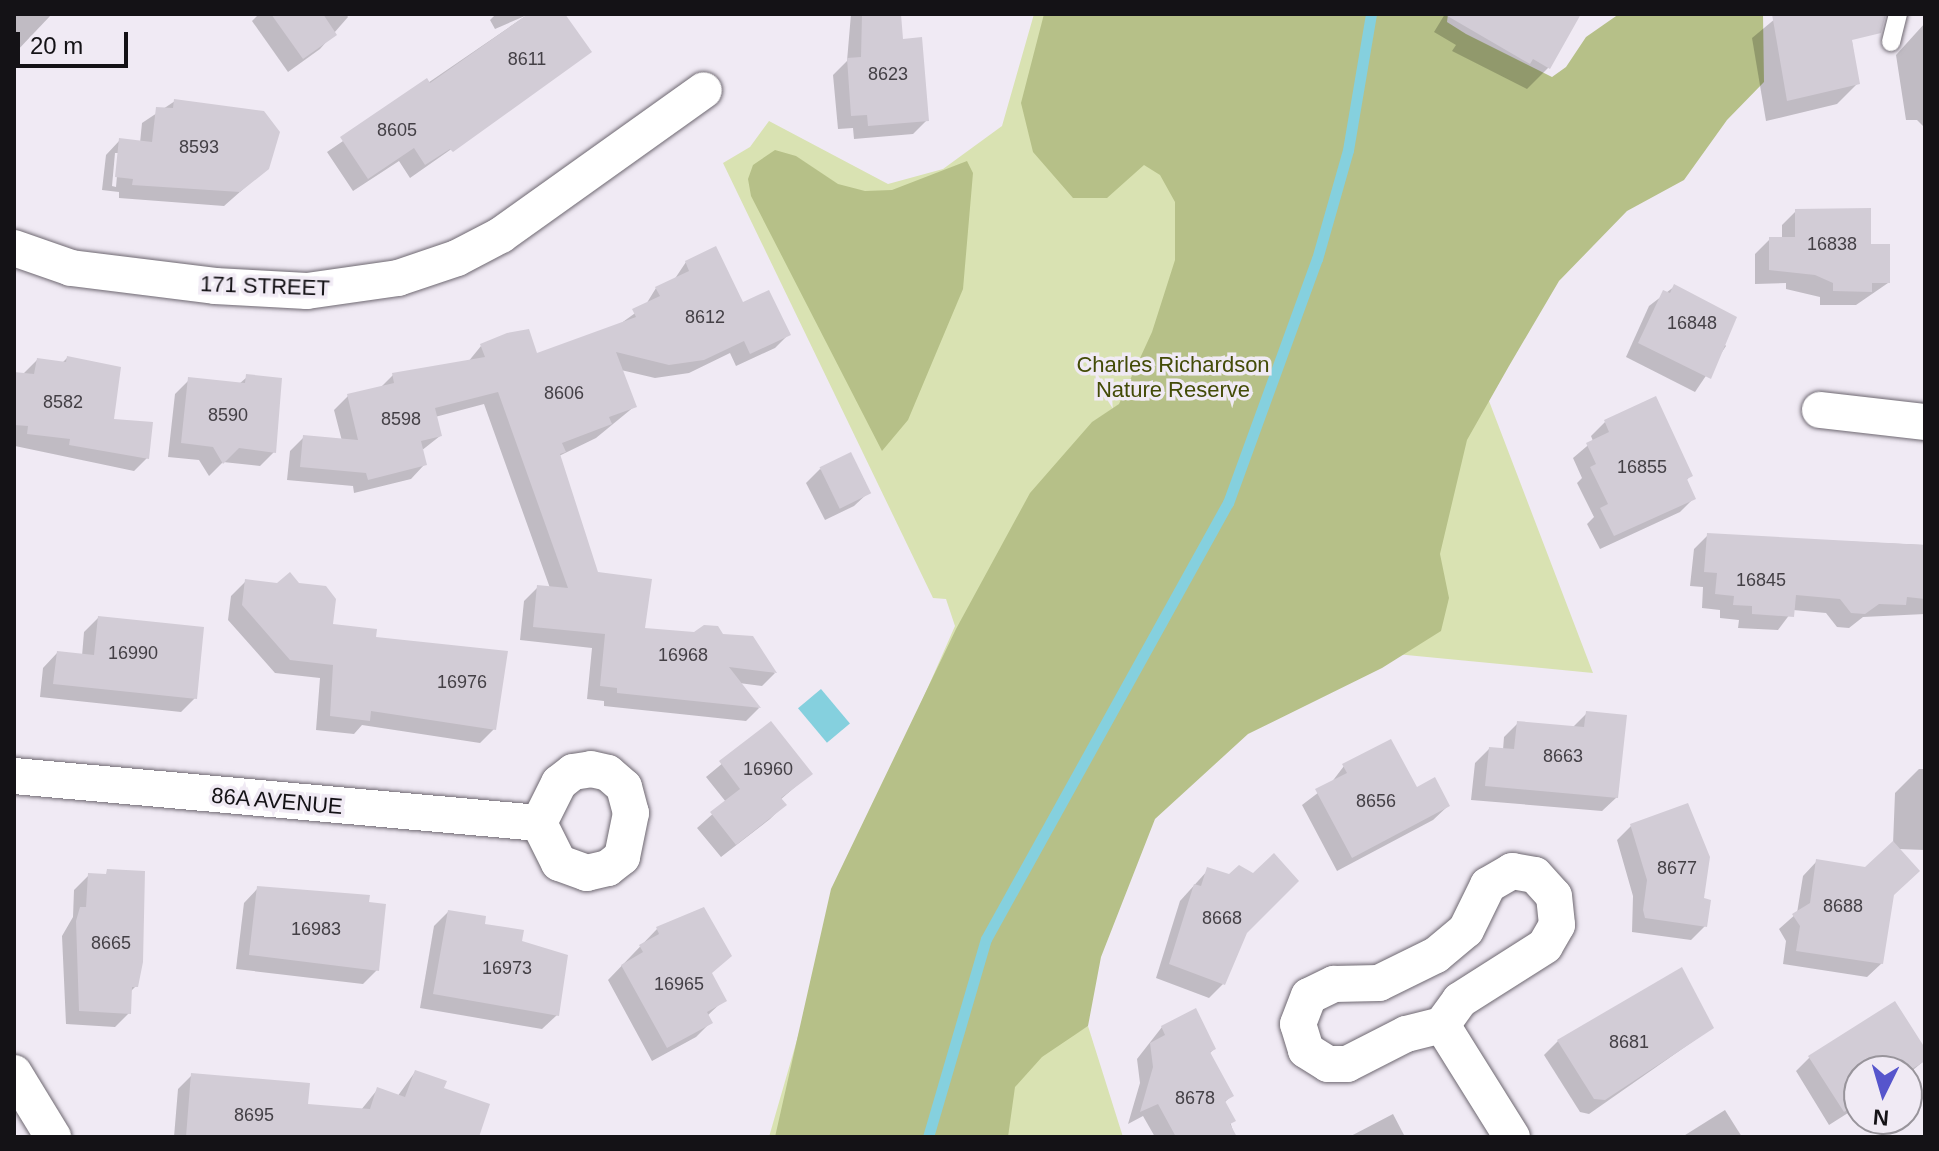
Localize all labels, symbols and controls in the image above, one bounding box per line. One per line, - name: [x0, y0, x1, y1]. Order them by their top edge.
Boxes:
- scale bar: [20, 16, 132, 66]
- text: 20 m: [30, 32, 83, 59]
- house number: 8611: [508, 48, 546, 70]
- house number: 8623: [868, 63, 908, 85]
- house number: 8605: [377, 119, 417, 141]
- house number: 8593: [179, 136, 219, 158]
- house number: 16838: [1807, 233, 1857, 255]
- street label: 171 STREET: [200, 271, 330, 301]
- house number: 8612: [685, 306, 725, 328]
- house number: 16848: [1667, 312, 1717, 334]
- park label: Charles Richardson Nature Reserve: [1076, 351, 1270, 402]
- house number: 8606: [544, 382, 584, 404]
- house number: 8582: [43, 391, 83, 413]
- house number: 8590: [208, 404, 248, 426]
- house number: 8598: [381, 408, 421, 430]
- house number: 16855: [1617, 456, 1667, 478]
- house number: 16845: [1736, 569, 1786, 591]
- house number: 16990: [108, 642, 158, 664]
- house number: 16968: [658, 644, 708, 666]
- house number: 16976: [437, 671, 487, 693]
- house number: 8663: [1543, 745, 1583, 767]
- house number: 16960: [743, 758, 793, 780]
- street label: 86A AVENUE: [209, 782, 345, 820]
- house number: 8656: [1356, 790, 1396, 812]
- house number: 8677: [1657, 857, 1697, 879]
- house number: 8688: [1823, 895, 1863, 917]
- house number: 8668: [1202, 907, 1242, 929]
- house number: 16983: [291, 918, 341, 940]
- house number: 8665: [91, 932, 131, 954]
- house number: 16973: [482, 957, 532, 979]
- house number: 16965: [654, 973, 704, 995]
- house number: 8681: [1609, 1031, 1649, 1053]
- north arrow: [1843, 1055, 1923, 1135]
- house number: 8678: [1175, 1087, 1215, 1109]
- house number: 8695: [234, 1104, 274, 1126]
- text: N: [1872, 1104, 1890, 1131]

